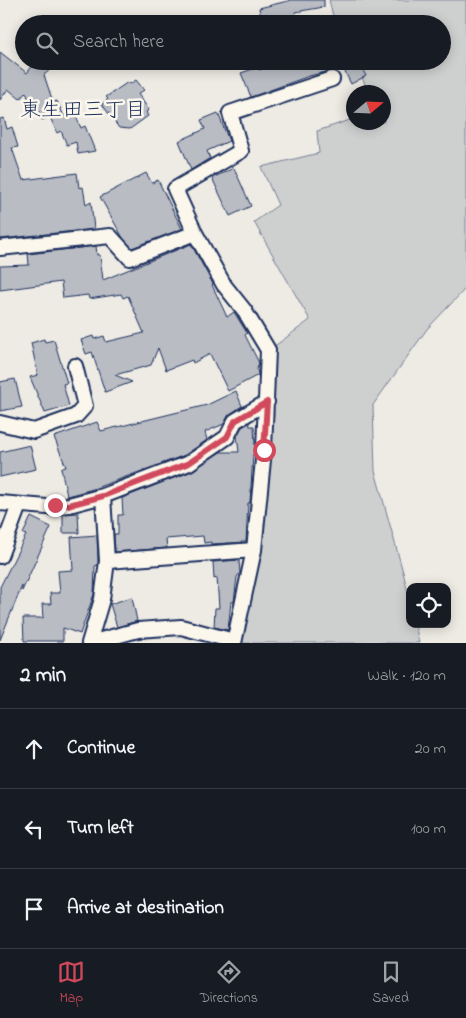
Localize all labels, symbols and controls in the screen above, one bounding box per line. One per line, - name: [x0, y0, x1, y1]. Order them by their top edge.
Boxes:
- search box: [15, 15, 451, 70]
- icon: search: [33, 29, 61, 57]
- text: Search here: [73, 29, 164, 56]
- north arrow: [346, 85, 391, 130]
- district label: 東生田三丁目: [20, 96, 146, 126]
- route start: [253, 439, 276, 462]
- route end: [44, 494, 67, 517]
- map controls: [406, 583, 451, 628]
- button: locate: [406, 583, 451, 628]
- text: 2 min: [20, 661, 66, 691]
- text: Walk · 120 m: [367, 664, 446, 688]
- icon: ahead: [20, 735, 48, 763]
- text: Continue: [67, 735, 135, 762]
- text: 20 m: [415, 737, 446, 761]
- icon: left: [20, 815, 48, 843]
- text: Turn left: [67, 815, 134, 842]
- text: 100 m: [411, 817, 446, 841]
- icon: arrive: [20, 895, 48, 923]
- text: Arrive at destination: [67, 895, 224, 922]
- tab: Map: [57, 958, 85, 1009]
- tab: Directions: [200, 958, 258, 1009]
- tab: Saved: [372, 958, 409, 1009]

